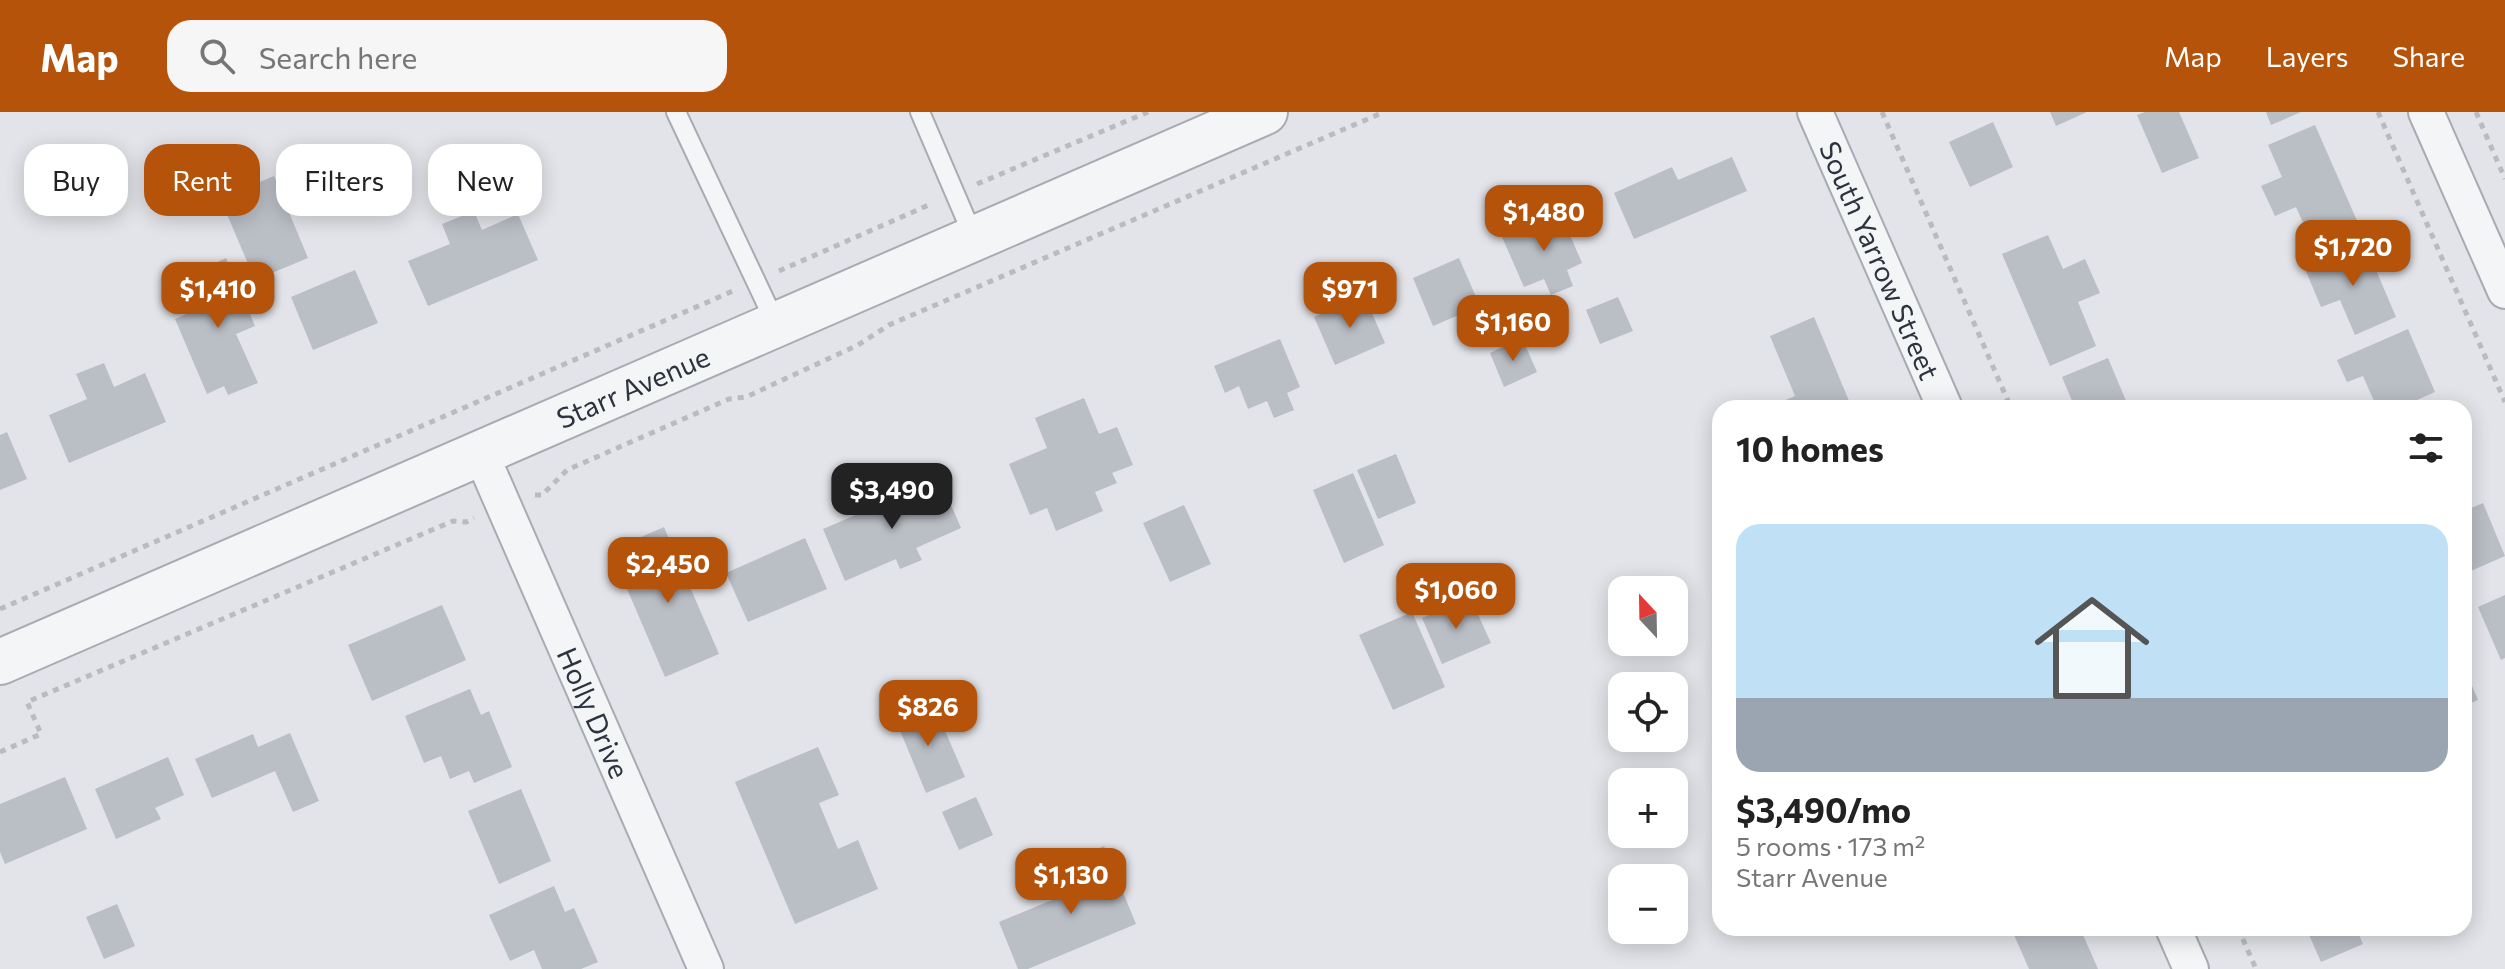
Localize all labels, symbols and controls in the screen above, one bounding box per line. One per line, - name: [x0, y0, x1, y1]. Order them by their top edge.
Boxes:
- search box: [167, 20, 727, 92]
- text: Map: [40, 33, 119, 80]
- icon: search: [195, 34, 239, 78]
- text: Search here: [259, 38, 417, 75]
- text: Map: [2164, 39, 2222, 73]
- text: Layers: [2266, 39, 2348, 73]
- text: Share: [2392, 39, 2465, 73]
- street label: South Yarrow Street: [1813, 136, 1947, 385]
- chip: Buy: [24, 144, 128, 216]
- chip: Rent: [144, 144, 260, 216]
- chip: Filters: [276, 144, 412, 216]
- chip: New: [428, 144, 542, 216]
- pin: $1,480: [1479, 185, 1609, 253]
- text: $1,480: [1503, 195, 1585, 226]
- pin: $1,720: [2288, 220, 2418, 288]
- text: $1,720: [2313, 230, 2393, 261]
- pin: $1,410: [153, 262, 283, 330]
- pin: $971: [1303, 262, 1397, 330]
- text: $1,410: [179, 272, 257, 303]
- text: $971: [1322, 272, 1378, 303]
- pin: $1,160: [1448, 295, 1578, 363]
- text: $1,160: [1475, 305, 1551, 336]
- street label: Starr Avenue: [551, 339, 714, 435]
- icon: filters: [2404, 426, 2448, 470]
- text: 10 homes: [1736, 427, 1884, 469]
- pin: $3,490: [827, 463, 957, 531]
- text: $3,490: [849, 473, 935, 504]
- pin: $2,450: [603, 537, 733, 605]
- text: $2,450: [626, 547, 710, 578]
- pin: $1,060: [1391, 563, 1521, 631]
- text: $1,060: [1414, 573, 1498, 604]
- north arrow: [1608, 576, 1688, 656]
- map controls: [1608, 576, 1688, 944]
- icon: home: [2020, 576, 2164, 720]
- street label: Holly Drive: [550, 642, 637, 783]
- button: locate: [1608, 672, 1688, 752]
- pin: $826: [881, 680, 975, 748]
- text: $826: [897, 690, 959, 721]
- button: +: [1608, 768, 1688, 848]
- text: $3,490/mo: [1736, 788, 1911, 830]
- text: 5 rooms · 173 m²: [1736, 830, 1925, 861]
- pin: $1,130: [1006, 848, 1136, 916]
- text: $1,130: [1033, 858, 1109, 889]
- text: Starr Avenue: [1736, 861, 1888, 892]
- button: −: [1608, 864, 1688, 944]

